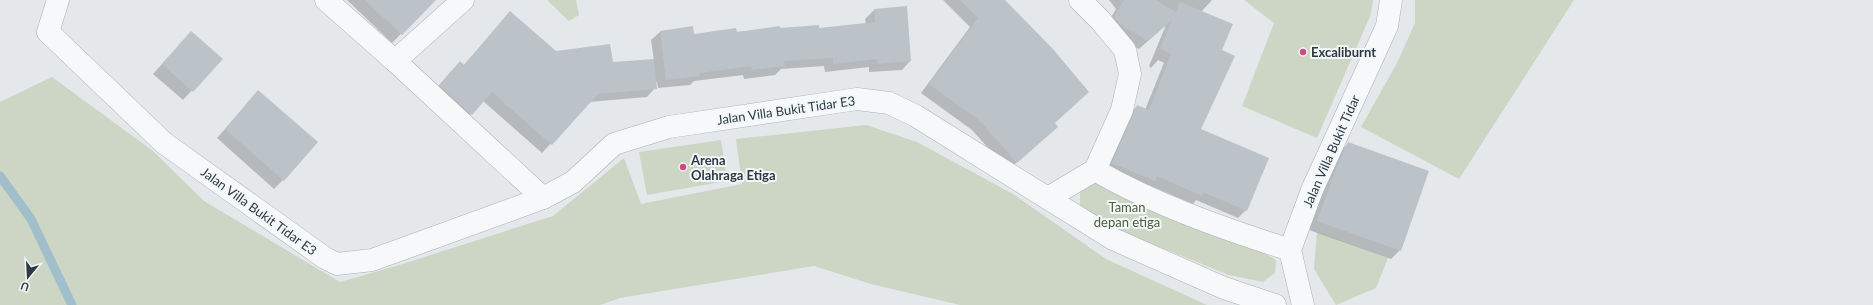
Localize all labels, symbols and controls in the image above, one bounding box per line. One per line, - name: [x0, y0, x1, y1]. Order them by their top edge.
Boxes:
- place label: Excaliburnt: [1311, 44, 1376, 60]
- marker: Excaliburnt: [1298, 47, 1308, 57]
- street label: Jalan Villa Bukit Tidar E3: [716, 92, 856, 128]
- street label: Jalan Villa Bukit Tidar: [1299, 92, 1363, 210]
- place label: Arena Olahraga Etiga: [690, 152, 776, 183]
- marker: Arena Olahraga Etiga: [678, 162, 688, 172]
- street label: Jalan Villa Bukit Tidar E3: [198, 164, 320, 258]
- park label: Taman depan etiga: [1094, 199, 1160, 230]
- north arrow: [8, 257, 48, 297]
- text: U: [19, 280, 31, 294]

